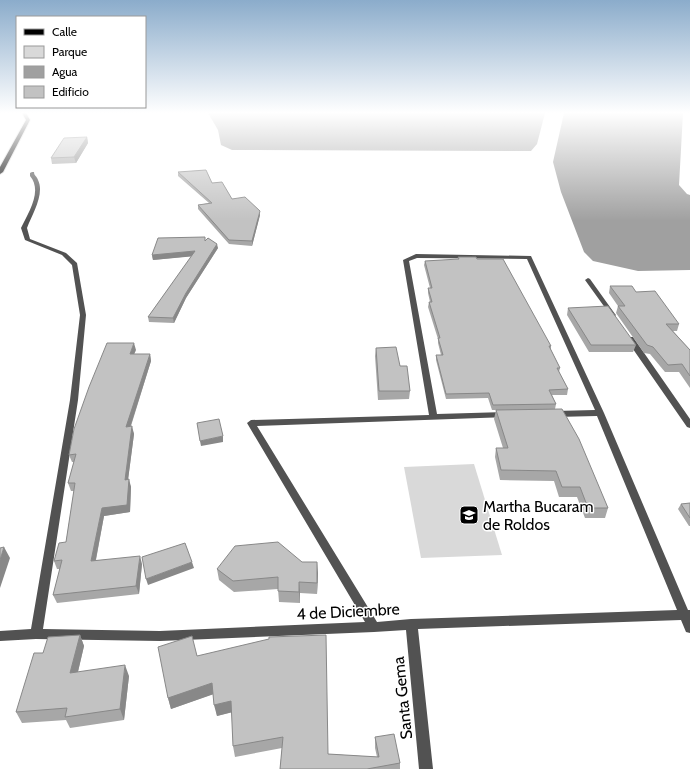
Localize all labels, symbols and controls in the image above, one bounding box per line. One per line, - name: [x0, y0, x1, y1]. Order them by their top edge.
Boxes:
- legend: [16, 16, 146, 108]
- text: Calle: [52, 24, 77, 39]
- text: Parque: [52, 44, 87, 59]
- text: Agua: [52, 64, 78, 79]
- text: Edificio: [52, 84, 89, 99]
- place label: Martha Bucaram de Roldos: [483, 497, 593, 534]
- school or university icon: Martha Bucaram de Roldos: [458, 504, 480, 526]
- street label: 4 de Diciembre: [296, 599, 400, 624]
- street label: Santa Gema: [389, 655, 416, 740]

